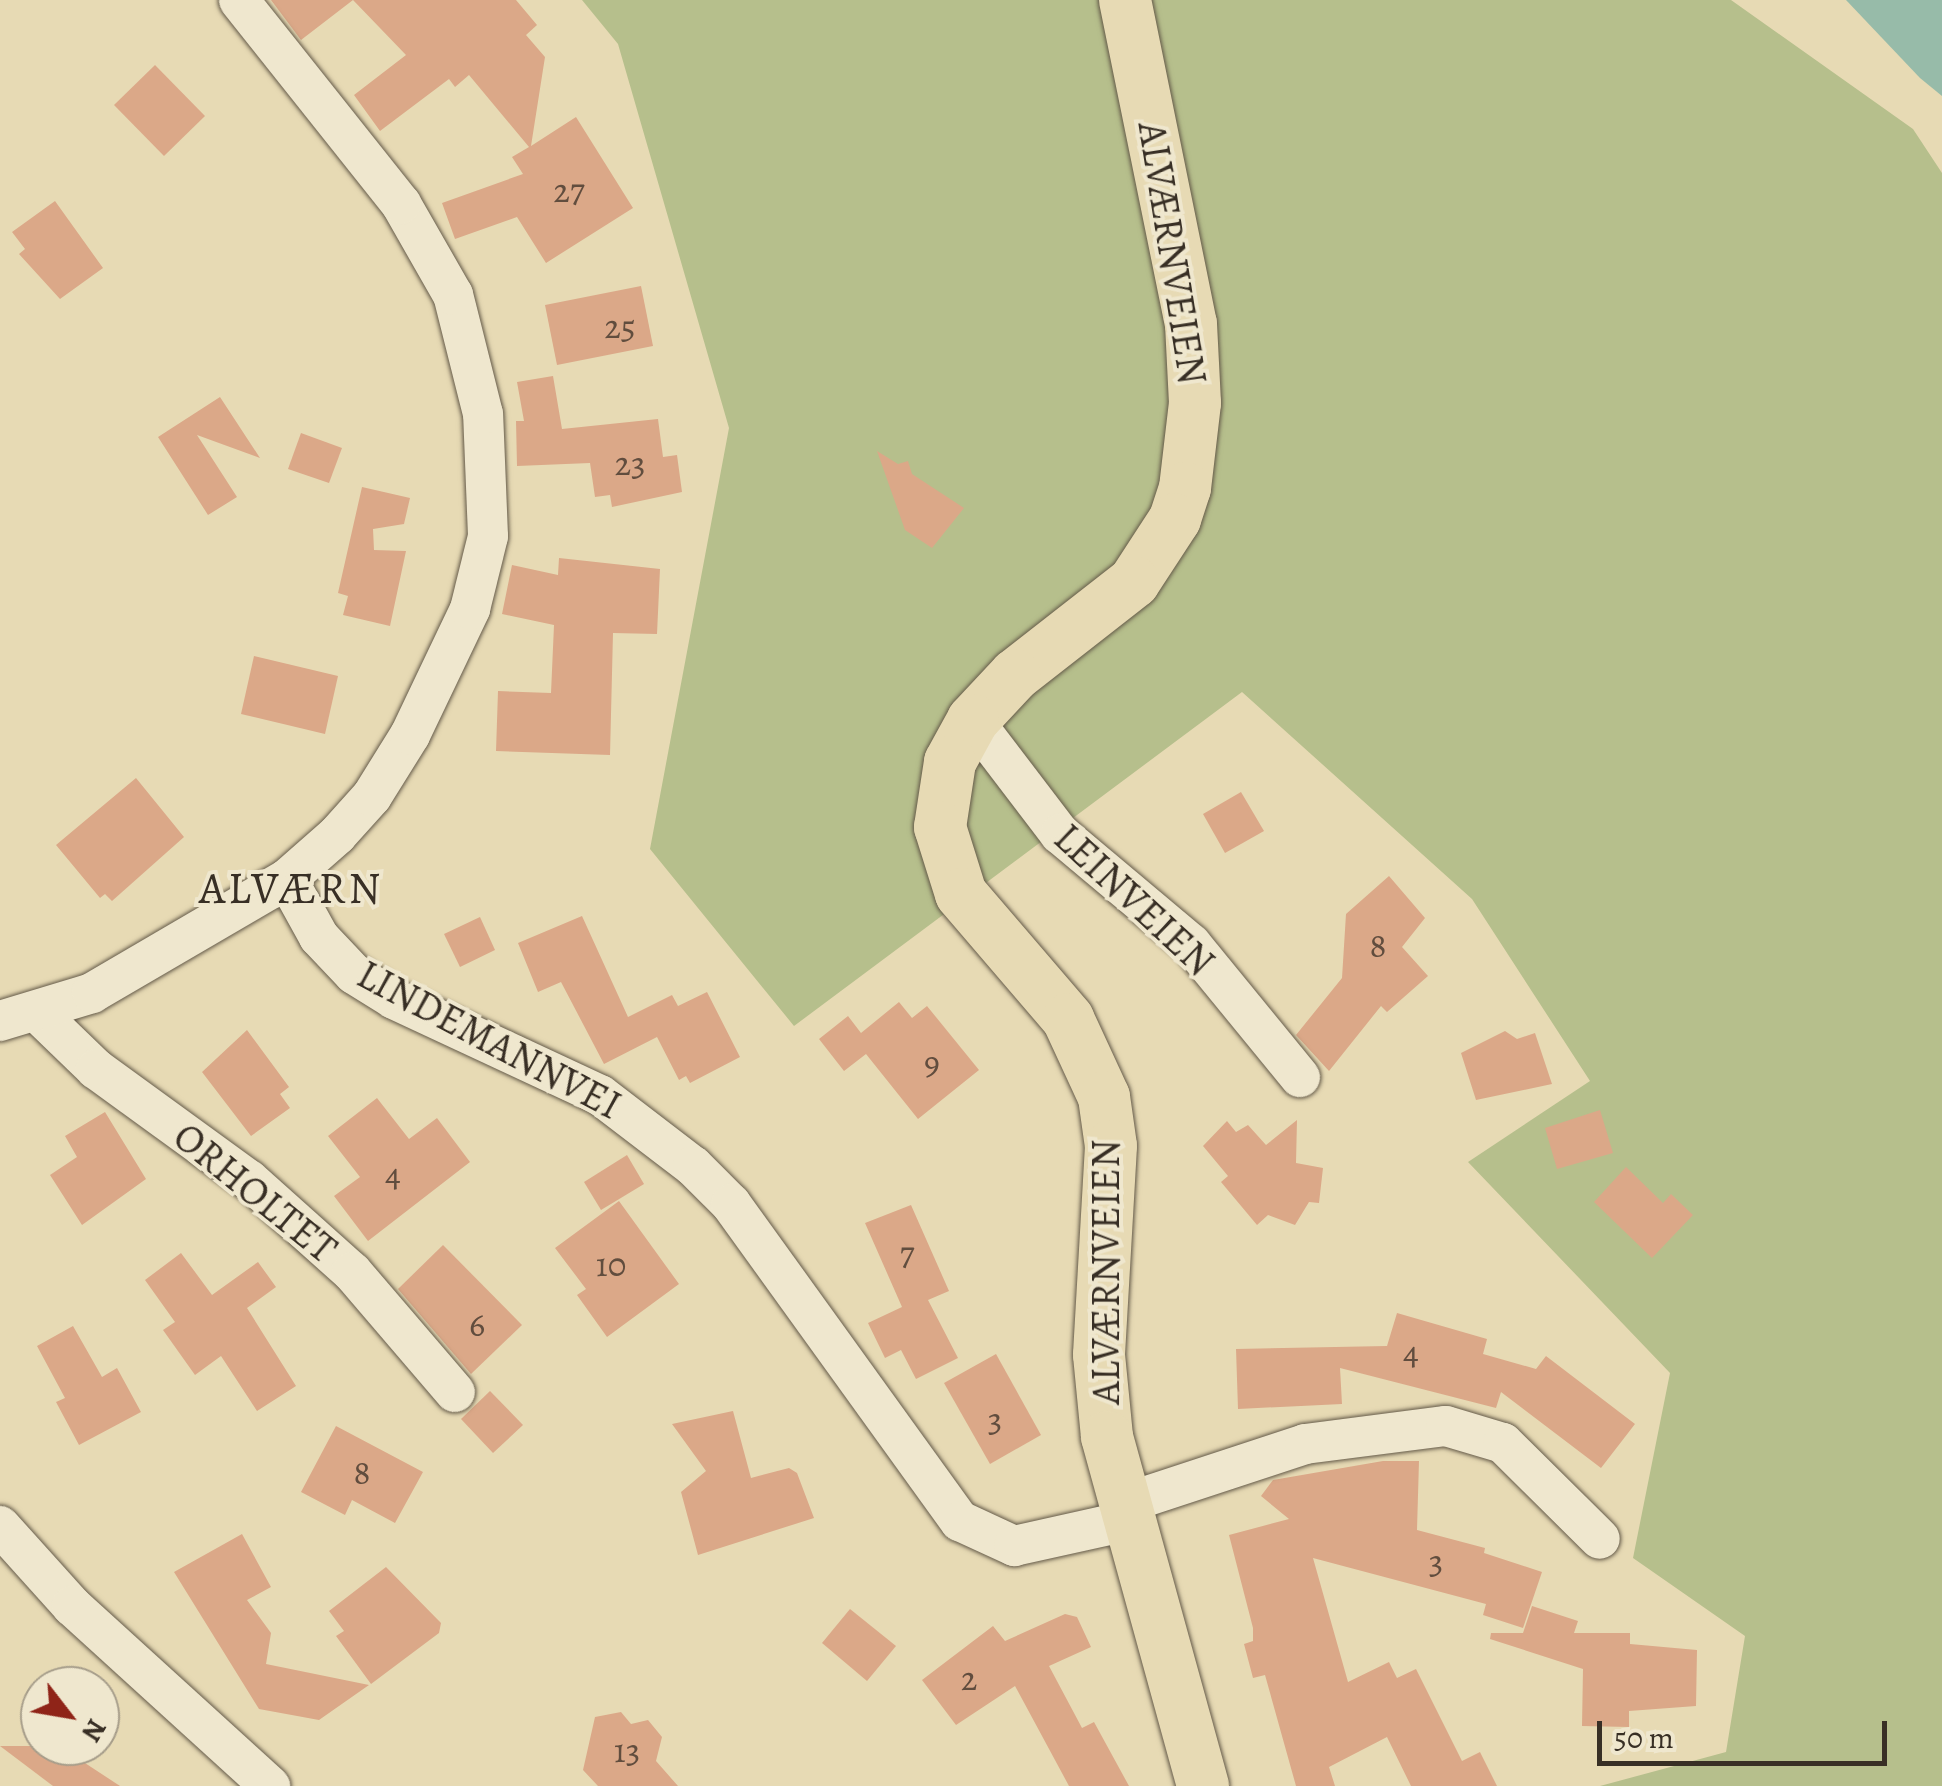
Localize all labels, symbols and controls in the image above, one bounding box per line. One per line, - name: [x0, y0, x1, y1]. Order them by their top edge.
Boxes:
- street label: ALVÆRNVEIEN: [1128, 118, 1216, 388]
- house number: 27: [553, 169, 585, 211]
- house number: 25: [604, 305, 636, 347]
- house number: 23: [614, 442, 646, 484]
- street label: LEINVEIEN: [1044, 814, 1224, 986]
- district label: ALVÆRN: [199, 862, 383, 916]
- house number: 8: [1370, 924, 1386, 966]
- street label: LINDEMANNVEI: [349, 950, 629, 1130]
- house number: 9: [924, 1041, 940, 1083]
- street label: ORHOLTET: [164, 1113, 346, 1273]
- street label: ALVÆRNVEIEN: [1082, 1139, 1130, 1405]
- house number: 4: [385, 1153, 401, 1195]
- house number: 7: [900, 1232, 914, 1274]
- house number: 10: [596, 1243, 626, 1285]
- house number: 6: [469, 1303, 485, 1345]
- house number: 4: [1403, 1331, 1419, 1373]
- house number: 3: [988, 1398, 1002, 1440]
- house number: 8: [354, 1451, 370, 1493]
- house number: 3: [1429, 1540, 1443, 1582]
- house number: 2: [961, 1657, 977, 1699]
- north arrow: [20, 1666, 120, 1766]
- scale bar: [1602, 1701, 1892, 1763]
- text: N: [72, 1712, 116, 1749]
- text: 50 m: [1614, 1718, 1674, 1758]
- house number: 13: [614, 1729, 640, 1771]

